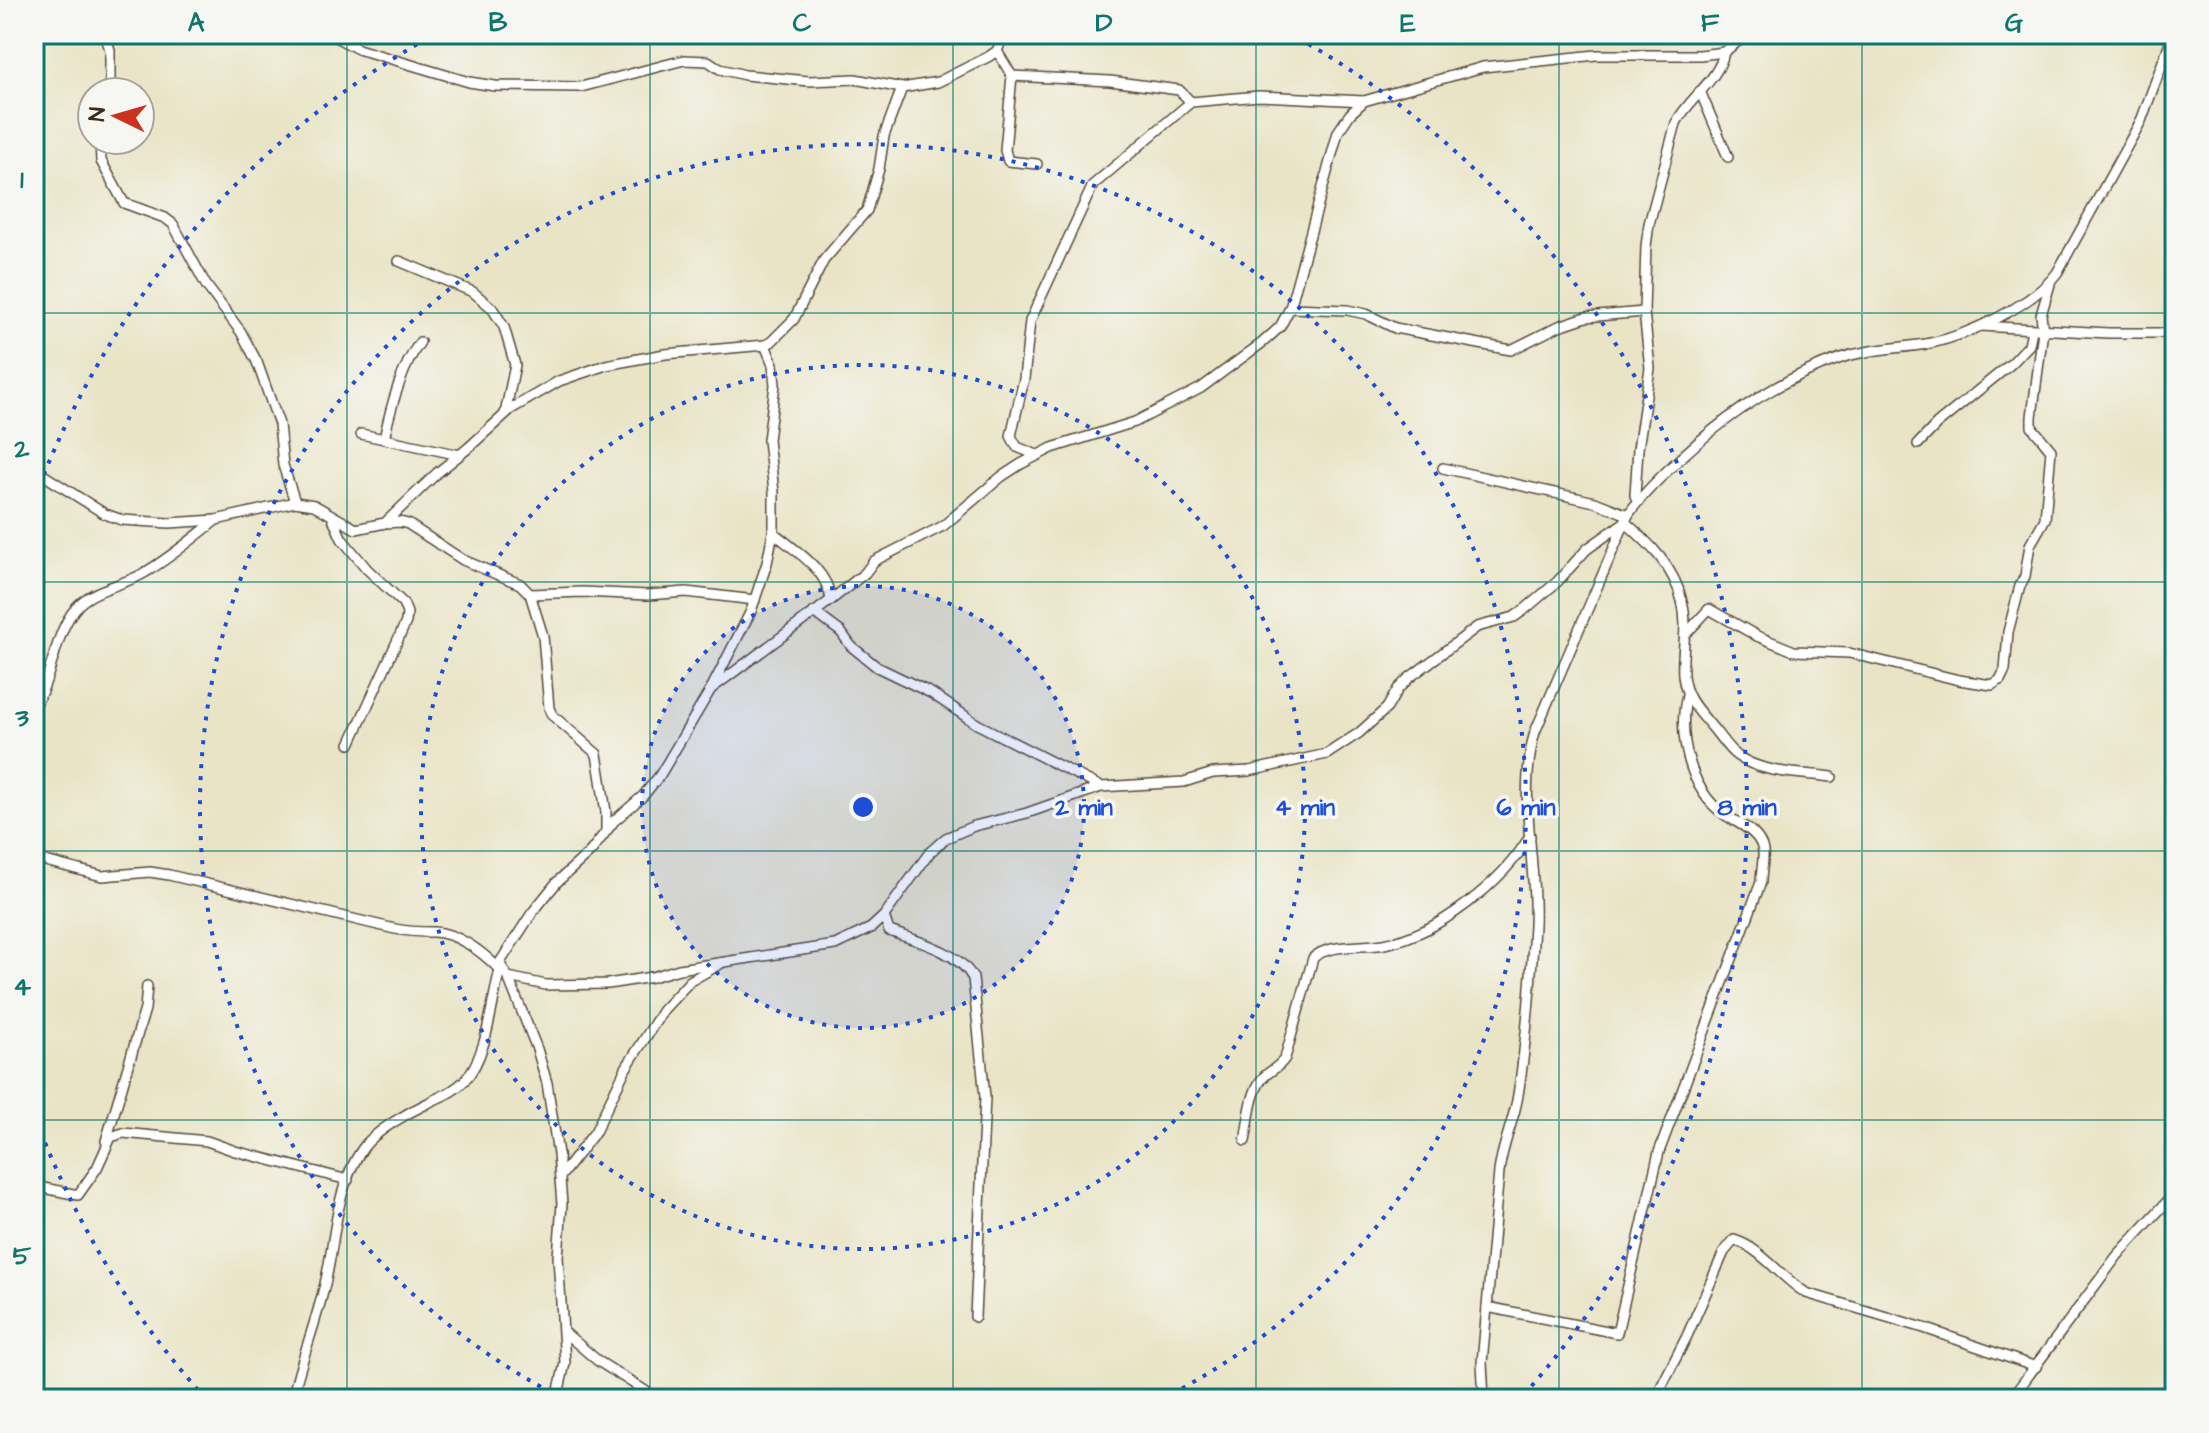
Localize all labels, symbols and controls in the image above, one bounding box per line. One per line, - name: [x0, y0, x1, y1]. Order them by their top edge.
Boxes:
- text: A: [188, 5, 205, 41]
- text: B: [489, 5, 508, 41]
- text: C: [793, 5, 812, 41]
- text: D: [1096, 5, 1113, 41]
- text: E: [1400, 5, 1416, 41]
- text: F: [1701, 5, 1720, 41]
- text: G: [2005, 5, 2023, 41]
- north arrow: [76, 76, 156, 156]
- text: N: [82, 106, 114, 123]
- text: 1: [20, 162, 24, 198]
- text: 2: [14, 431, 30, 467]
- text: 3: [14, 700, 29, 736]
- text: 2 min: [1054, 791, 1113, 825]
- text: 4 min: [1275, 791, 1335, 825]
- text: 6 min: [1497, 791, 1555, 825]
- text: 8 min: [1717, 791, 1777, 825]
- centre of rings: [849, 793, 877, 821]
- text: 4: [13, 969, 31, 1005]
- text: 5: [13, 1238, 32, 1274]

